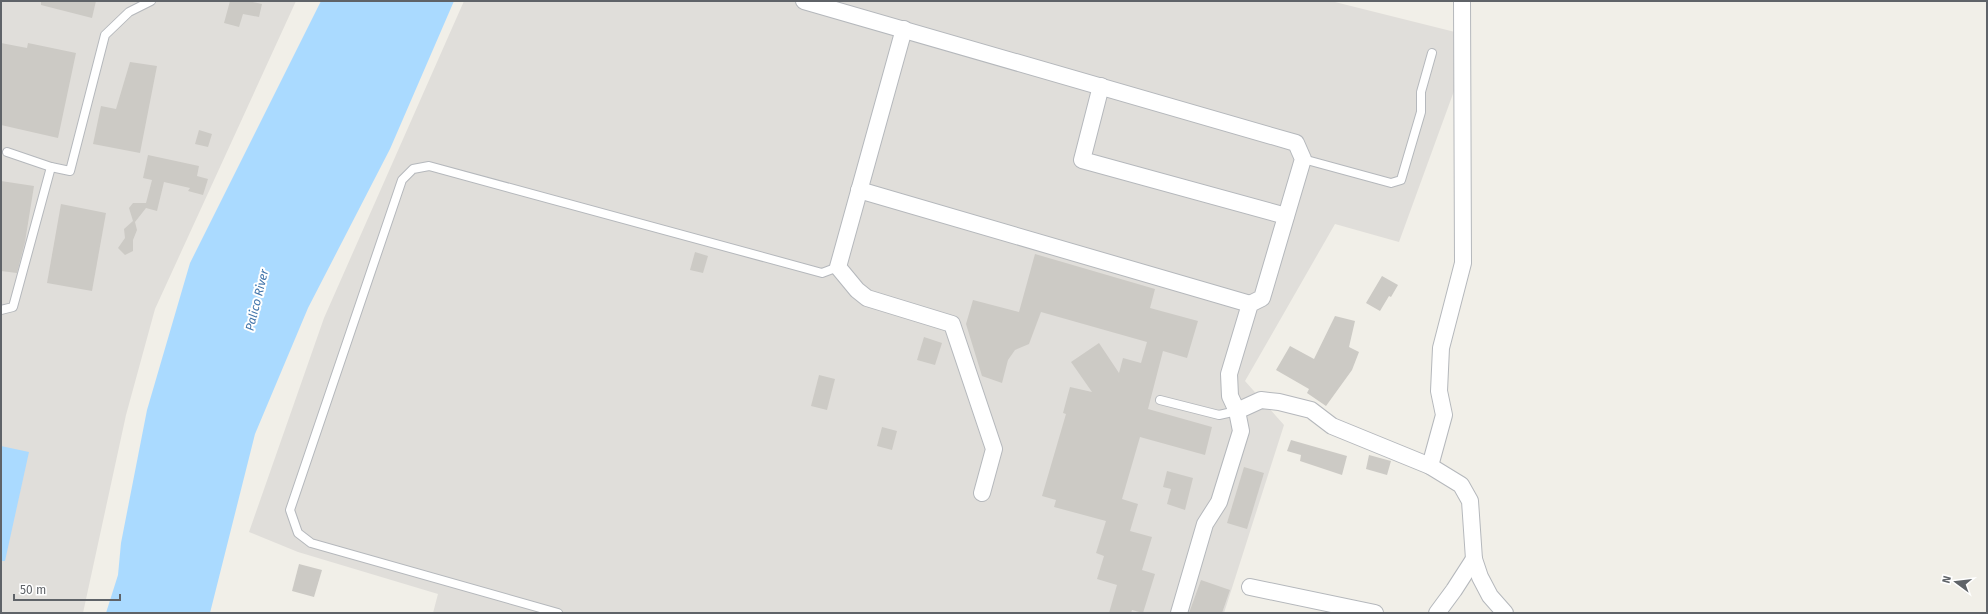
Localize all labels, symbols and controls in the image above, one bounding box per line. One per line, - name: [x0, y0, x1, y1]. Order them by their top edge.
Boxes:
- water label: Palico River: [243, 267, 271, 332]
- north arrow: [1936, 562, 1976, 602]
- text: N: [1940, 574, 1954, 585]
- scale bar: [14, 576, 120, 602]
- text: 50 m: [20, 583, 46, 597]

